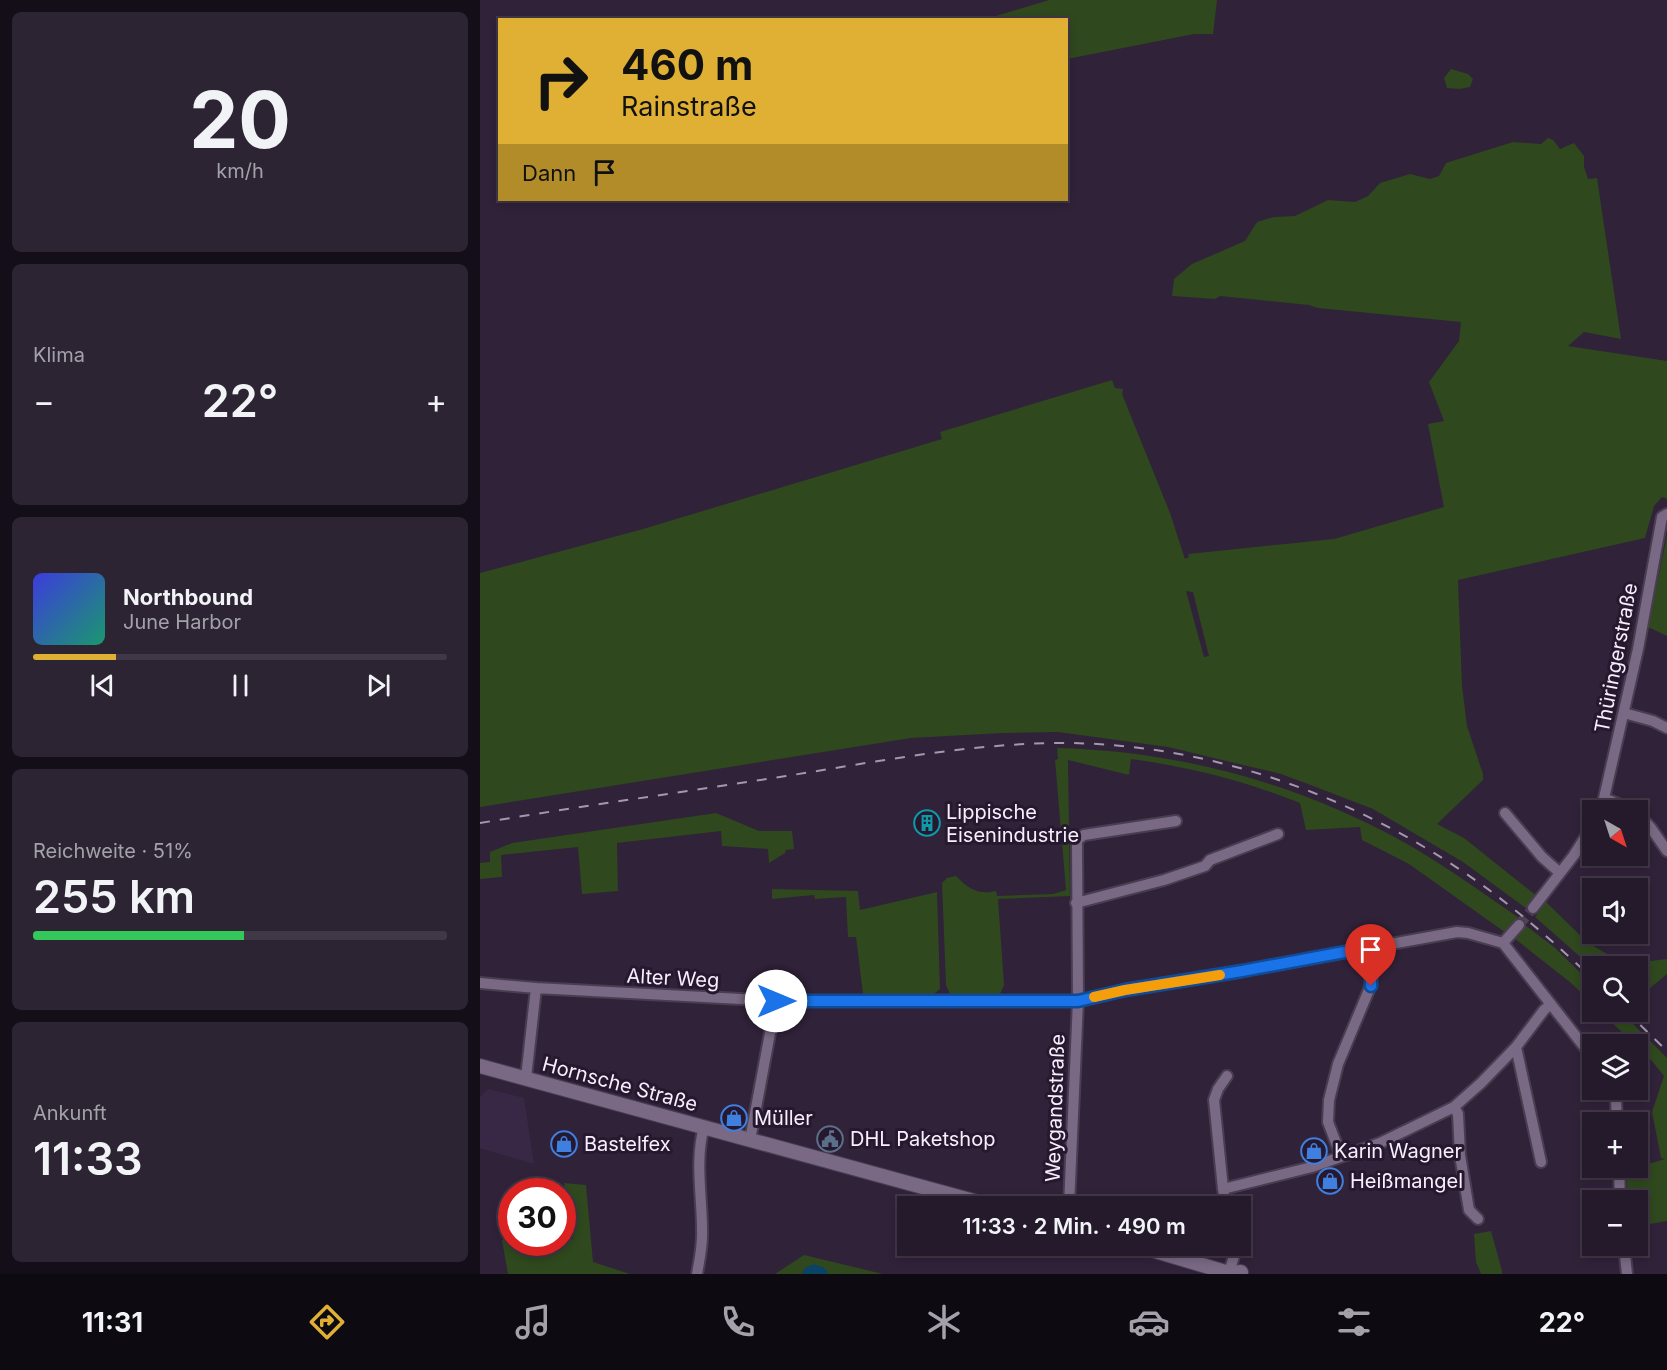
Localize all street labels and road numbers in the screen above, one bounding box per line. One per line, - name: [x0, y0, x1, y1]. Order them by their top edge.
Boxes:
- street label: Thüringerstraße: [1590, 581, 1642, 735]
- street label: Alter Weg: [626, 964, 720, 992]
- street label: Weygandstraße: [1040, 1034, 1070, 1182]
- street label: Hornsche Straße: [540, 1052, 700, 1116]

